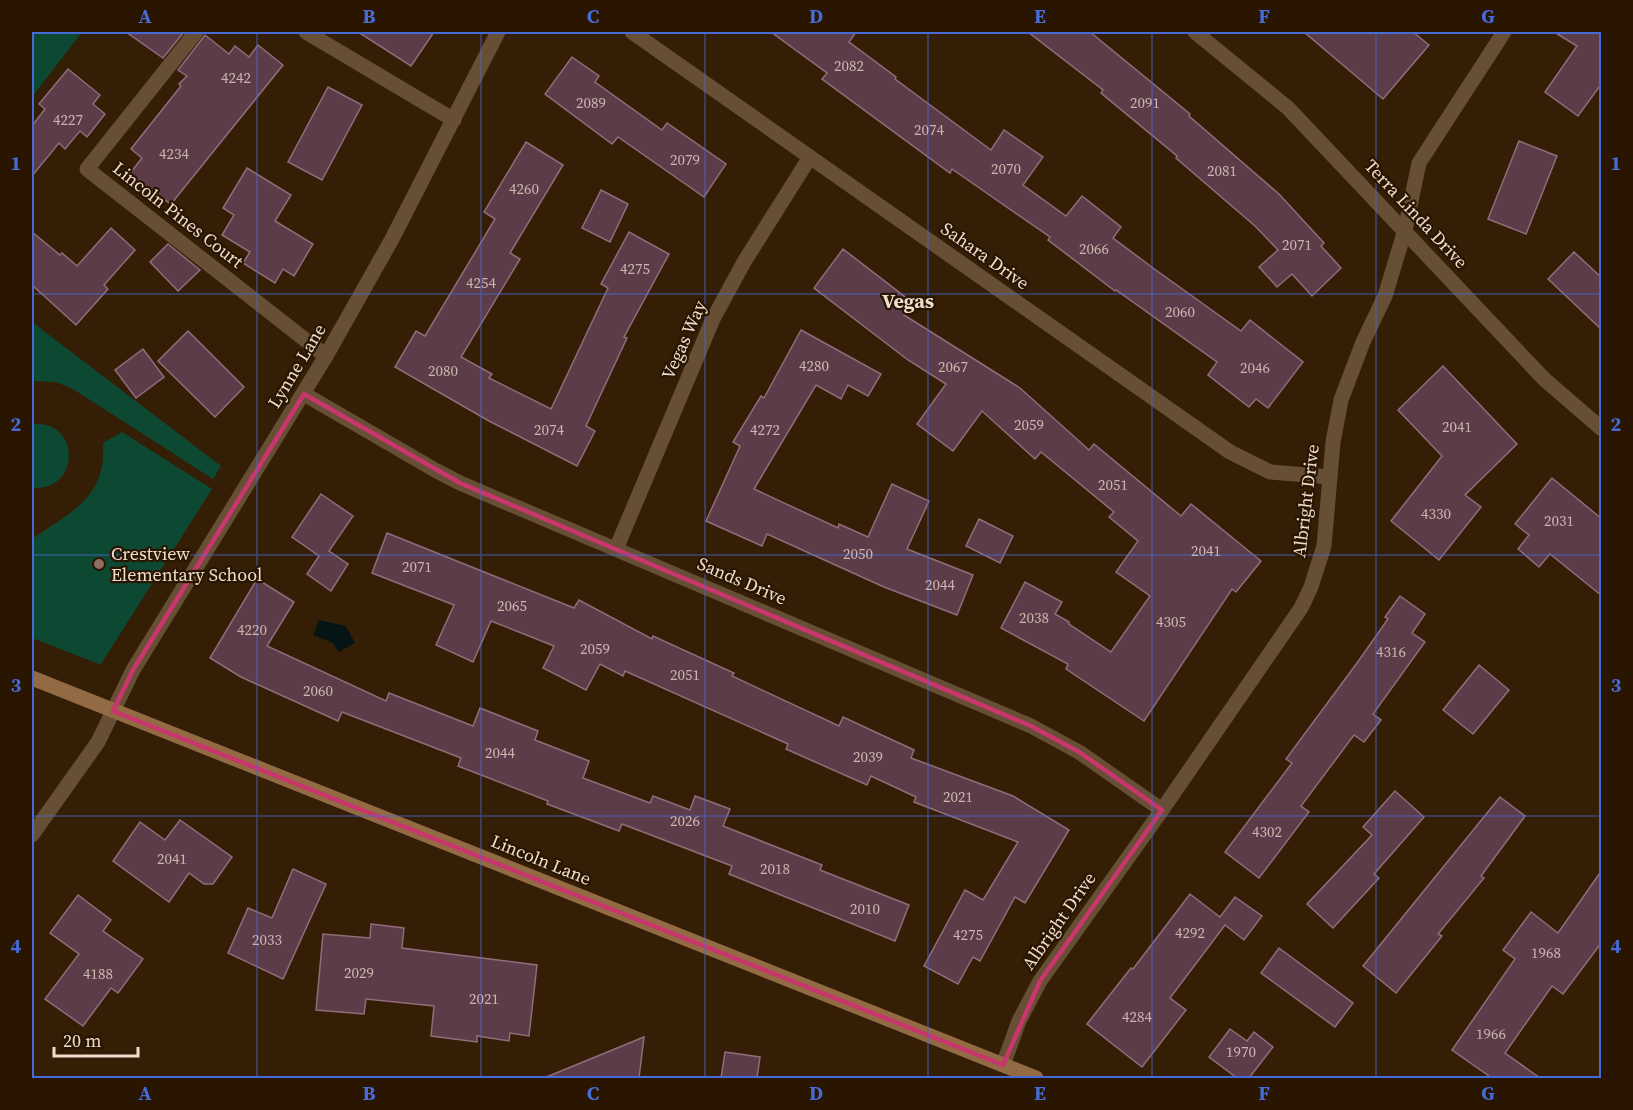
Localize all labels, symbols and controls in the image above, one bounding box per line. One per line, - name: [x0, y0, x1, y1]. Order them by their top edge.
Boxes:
- text: A: [138, 2, 152, 30]
- text: B: [362, 2, 376, 30]
- text: C: [587, 2, 599, 30]
- text: D: [809, 2, 823, 30]
- text: E: [1034, 2, 1046, 30]
- text: F: [1258, 2, 1270, 30]
- text: G: [1481, 2, 1495, 30]
- house number: 2082: [834, 55, 864, 76]
- house number: 4242: [221, 67, 251, 88]
- house number: 2089: [576, 92, 606, 113]
- house number: 2091: [1130, 92, 1160, 113]
- house number: 4227: [53, 109, 83, 130]
- house number: 2074: [914, 119, 944, 140]
- house number: 4234: [159, 143, 189, 164]
- text: 1: [11, 149, 21, 177]
- house number: 2079: [670, 149, 700, 170]
- text: 1: [1611, 149, 1621, 177]
- street label: Terra Linda Drive: [1359, 154, 1474, 274]
- street label: Lincoln Pines Court: [108, 156, 249, 274]
- house number: 2070: [991, 158, 1021, 179]
- house number: 2081: [1207, 160, 1237, 181]
- house number: 4260: [509, 178, 539, 199]
- street label: Sahara Drive: [936, 216, 1034, 295]
- house number: 2071: [1282, 234, 1312, 255]
- house number: 2066: [1079, 238, 1109, 259]
- house number: 4275: [620, 258, 650, 279]
- house number: 4254: [466, 272, 496, 293]
- district label: Vegas: [882, 287, 934, 315]
- street label: Vegas Way: [655, 296, 712, 383]
- house number: 2060: [1165, 301, 1195, 322]
- street label: Lynne Lane: [262, 319, 332, 413]
- house number: 4280: [799, 355, 829, 376]
- house number: 2067: [938, 356, 968, 377]
- house number: 2046: [1240, 357, 1270, 378]
- house number: 2080: [428, 360, 458, 381]
- text: 2: [11, 410, 22, 438]
- text: 2: [1611, 410, 1622, 438]
- house number: 2059: [1014, 414, 1044, 435]
- house number: 2041: [1442, 416, 1472, 437]
- house number: 2074: [534, 419, 564, 440]
- house number: 4272: [750, 419, 780, 440]
- street label: Albright Drive: [1286, 443, 1325, 559]
- house number: 2051: [1098, 474, 1128, 495]
- house number: 4330: [1421, 503, 1451, 524]
- house number: 2031: [1544, 510, 1574, 531]
- house number: 2041: [1191, 540, 1221, 561]
- place label: Crestview Elementary School: [111, 541, 262, 587]
- house number: 2050: [843, 543, 873, 564]
- street label: Sands Drive: [694, 551, 791, 611]
- house number: 2071: [402, 556, 432, 577]
- marker: Crestview Elementary School: [92, 557, 106, 571]
- house number: 2044: [925, 574, 955, 595]
- house number: 2065: [497, 595, 527, 616]
- house number: 2038: [1019, 607, 1049, 628]
- house number: 4305: [1156, 611, 1186, 632]
- house number: 4220: [237, 619, 267, 640]
- house number: 2059: [580, 638, 610, 659]
- house number: 4316: [1376, 641, 1406, 662]
- house number: 2051: [670, 664, 700, 685]
- text: 3: [11, 671, 22, 699]
- text: 3: [1611, 671, 1622, 699]
- house number: 2060: [303, 680, 333, 701]
- house number: 2044: [485, 742, 515, 763]
- house number: 2039: [853, 746, 883, 767]
- house number: 2021: [943, 786, 973, 807]
- house number: 2026: [670, 810, 700, 831]
- house number: 4302: [1252, 821, 1282, 842]
- street label: Lincoln Lane: [487, 828, 595, 891]
- house number: 2041: [157, 848, 187, 869]
- house number: 2018: [760, 858, 790, 879]
- street label: Albright Drive: [1016, 867, 1102, 975]
- house number: 2010: [850, 898, 880, 919]
- house number: 4292: [1175, 922, 1205, 943]
- house number: 4275: [953, 924, 983, 945]
- house number: 2033: [252, 929, 282, 950]
- text: 4: [11, 932, 22, 960]
- text: 4: [1611, 932, 1622, 960]
- house number: 1968: [1531, 942, 1561, 963]
- house number: 2029: [344, 962, 374, 983]
- house number: 4188: [83, 963, 113, 984]
- house number: 2021: [469, 988, 499, 1009]
- house number: 4284: [1122, 1006, 1152, 1027]
- scale bar: [54, 1020, 138, 1058]
- house number: 1966: [1476, 1023, 1506, 1044]
- text: 20 m: [63, 1028, 101, 1053]
- house number: 1970: [1226, 1041, 1256, 1062]
- text: A: [138, 1079, 152, 1107]
- text: B: [362, 1079, 376, 1107]
- text: C: [587, 1079, 599, 1107]
- text: D: [809, 1079, 823, 1107]
- text: E: [1034, 1079, 1046, 1107]
- text: F: [1258, 1079, 1270, 1107]
- text: G: [1481, 1079, 1495, 1107]

